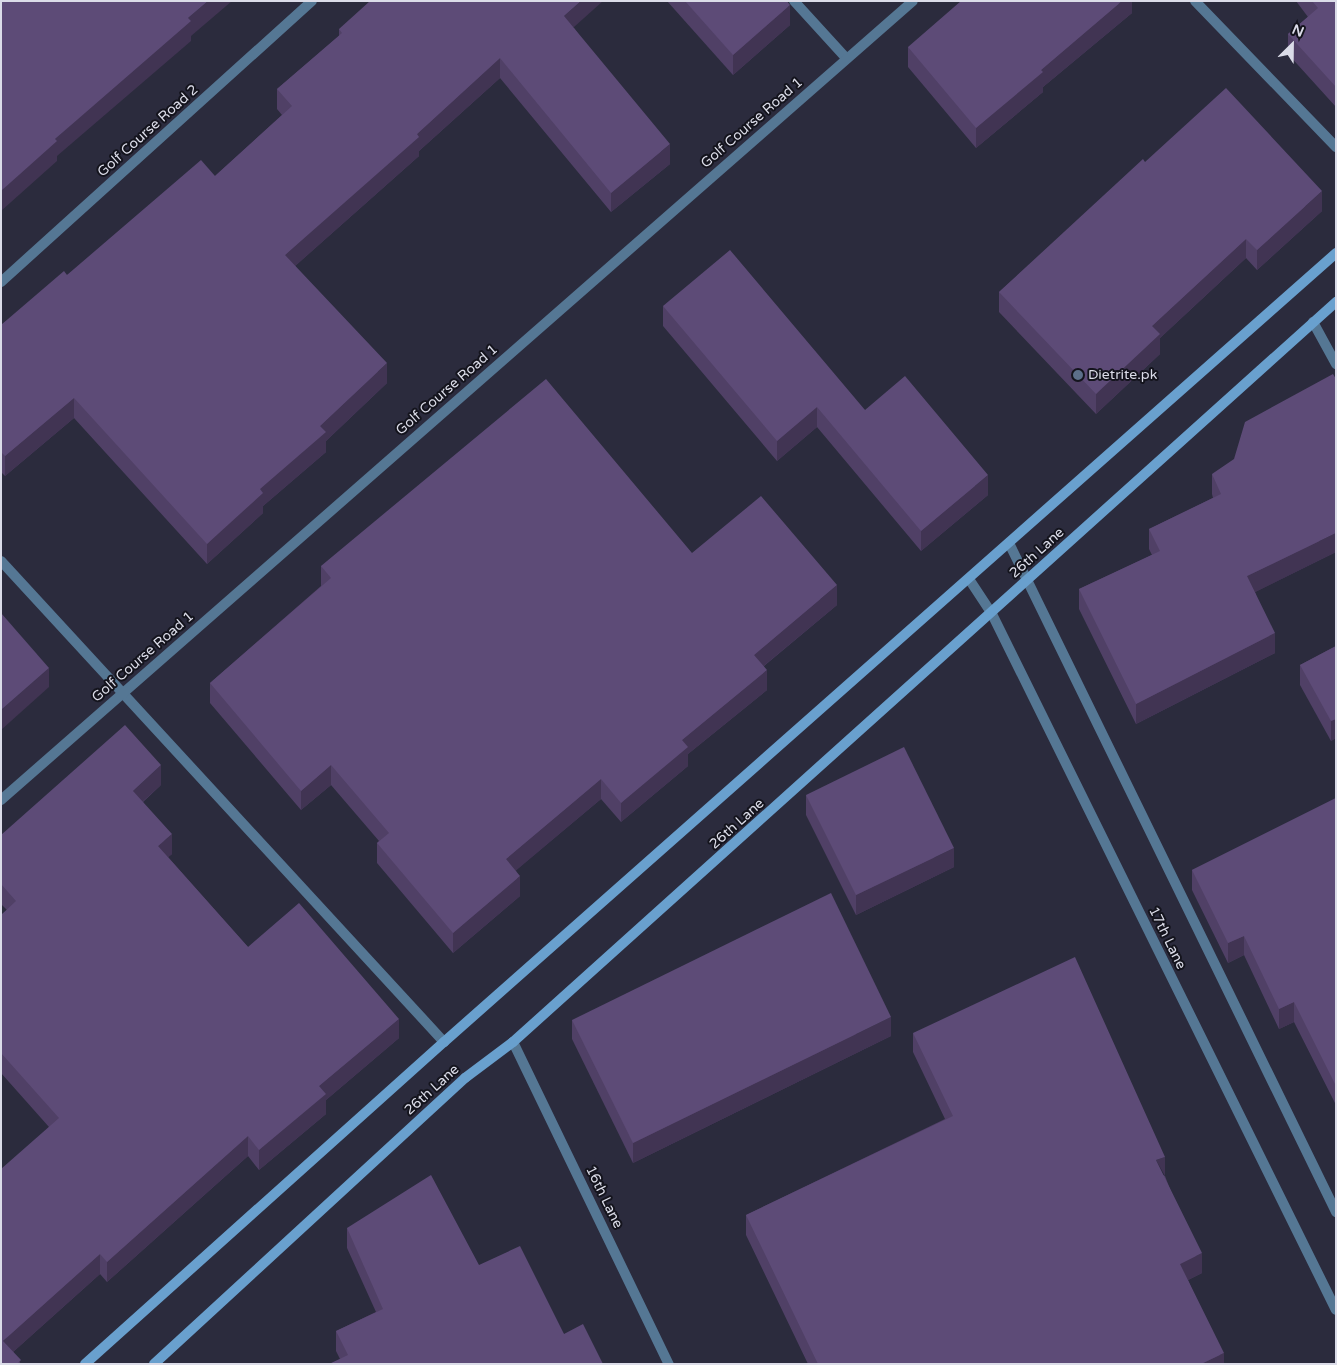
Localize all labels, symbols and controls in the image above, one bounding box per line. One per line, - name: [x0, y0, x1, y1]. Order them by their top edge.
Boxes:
- north arrow: [1267, 20, 1317, 70]
- text: N: [1290, 21, 1307, 41]
- street label: Golf Course Road 1: [698, 74, 806, 172]
- street label: Golf Course Road 2: [94, 81, 202, 181]
- street label: Golf Course Road 1: [393, 341, 501, 439]
- place label: Dietrite.pk: [1088, 367, 1157, 383]
- marker: Dietrite.pk: [1072, 369, 1084, 381]
- street label: 26th Lane: [1006, 524, 1068, 582]
- street label: Golf Course Road 1: [89, 608, 197, 706]
- street label: 26th Lane: [706, 795, 768, 853]
- street label: 17th Lane: [1145, 904, 1189, 972]
- street label: 26th Lane: [401, 1061, 463, 1119]
- street label: 16th Lane: [582, 1163, 626, 1231]

